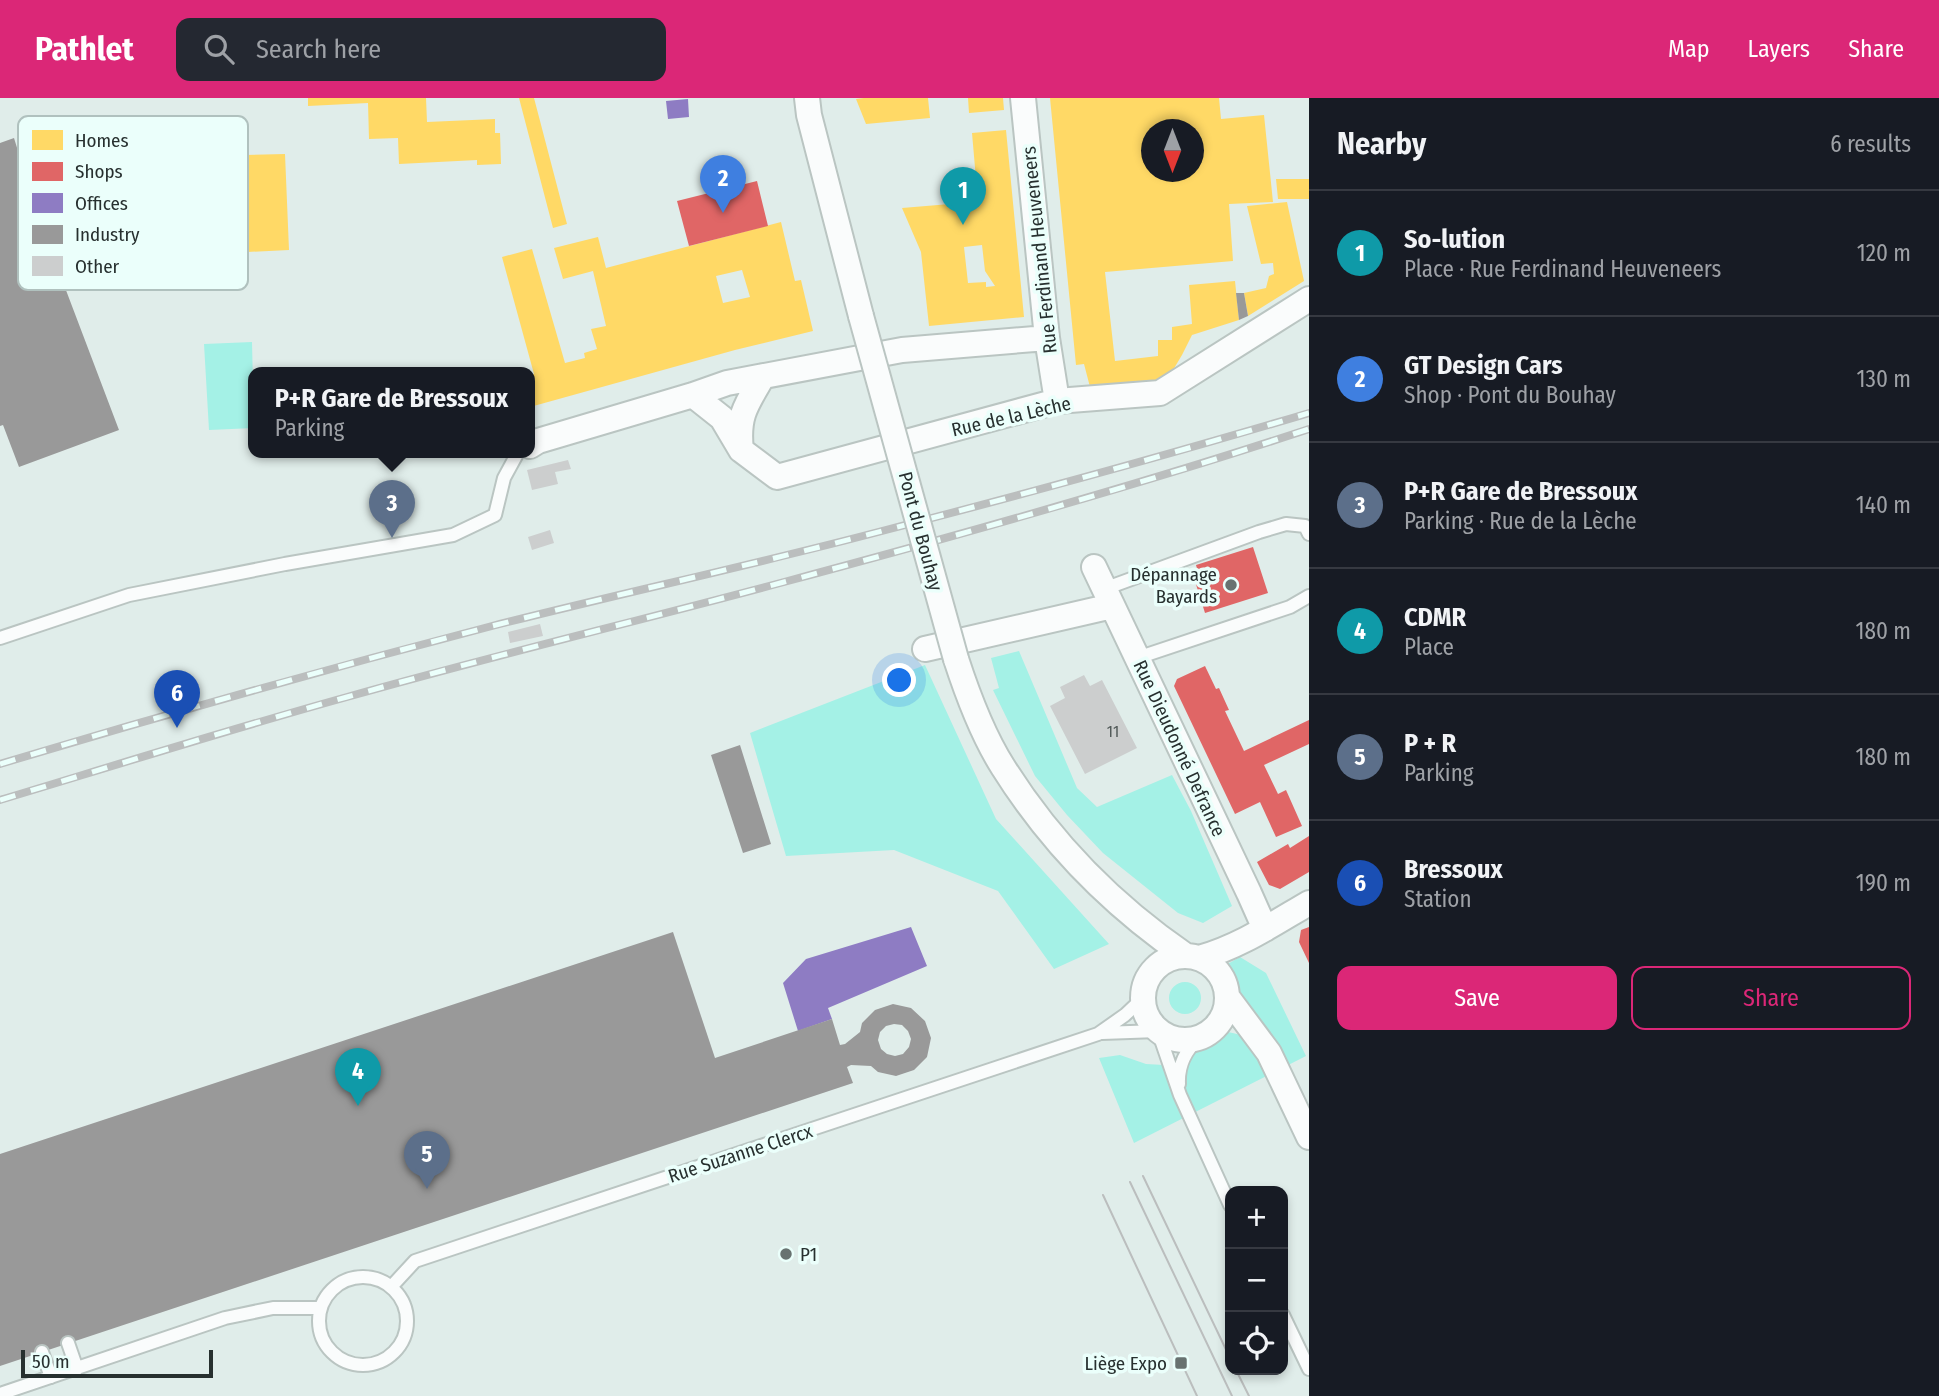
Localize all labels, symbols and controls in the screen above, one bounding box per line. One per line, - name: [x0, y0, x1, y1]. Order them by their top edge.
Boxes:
- search box: [176, 18, 666, 81]
- text: Pathlet: [35, 29, 134, 69]
- icon: search: [200, 30, 238, 68]
- text: Search here: [256, 34, 381, 65]
- text: Map: [1668, 35, 1710, 63]
- text: Layers: [1748, 35, 1810, 63]
- text: Share: [1848, 35, 1904, 63]
- legend: [18, 116, 248, 290]
- north arrow: [1141, 119, 1204, 182]
- text: Nearby: [1337, 126, 1426, 162]
- text: Homes: [75, 129, 129, 152]
- text: 6 results: [1830, 130, 1911, 158]
- street label: Rue Ferdinand Heuveneers: [1017, 145, 1062, 355]
- pin: 2: [700, 155, 746, 213]
- text: Shops: [75, 160, 123, 183]
- pin: 1: [940, 167, 986, 225]
- text: Offices: [75, 192, 128, 215]
- text: Industry: [75, 223, 140, 246]
- text: So-lution: [1404, 224, 1505, 255]
- text: 1: [1355, 239, 1365, 267]
- text: 120 m: [1857, 239, 1911, 267]
- text: Other: [75, 255, 120, 278]
- text: Place · Rue Ferdinand Heuveneers: [1404, 255, 1721, 283]
- text: GT Design Cars: [1404, 350, 1563, 381]
- text: 2: [1355, 365, 1365, 393]
- text: 130 m: [1857, 365, 1911, 393]
- popup: [248, 367, 535, 458]
- text: Shop · Pont du Bouhay: [1404, 381, 1616, 409]
- text: P+R Gare de Bressoux: [275, 383, 508, 414]
- street label: Rue de la Lèche: [949, 392, 1073, 441]
- text: Parking: [275, 414, 344, 442]
- street label: Pont du Bouhay: [894, 469, 948, 594]
- text: P+R Gare de Bressoux: [1404, 476, 1637, 507]
- pin: 3: [369, 480, 415, 538]
- text: 3: [1355, 491, 1365, 519]
- text: 140 m: [1856, 491, 1911, 519]
- text: Parking · Rue de la Lèche: [1404, 507, 1637, 535]
- place label: Dépannage Bayards: [1130, 563, 1217, 608]
- marker: Dépannage Bayards: [1223, 577, 1239, 593]
- text: CDMR: [1404, 602, 1466, 633]
- text: 4: [1354, 617, 1366, 645]
- text: 180 m: [1855, 617, 1911, 645]
- text: Place: [1404, 633, 1454, 661]
- street label: Rue Dieudonné Defrance: [1129, 656, 1231, 840]
- your location: [882, 663, 916, 697]
- pin: 6: [154, 670, 200, 728]
- house number: 11: [1107, 722, 1119, 741]
- text: P + R: [1404, 728, 1456, 759]
- text: 5: [1354, 743, 1366, 771]
- text: 180 m: [1855, 743, 1911, 771]
- text: Parking: [1404, 759, 1474, 787]
- text: Bressoux: [1404, 854, 1503, 885]
- text: 6: [1354, 869, 1366, 897]
- text: 190 m: [1856, 869, 1911, 897]
- text: Station: [1404, 885, 1472, 913]
- button: Save: [1337, 966, 1617, 1030]
- button: Share: [1631, 966, 1911, 1030]
- pin: 4: [335, 1048, 381, 1106]
- street label: Rue Suzanne Clercx: [665, 1119, 816, 1188]
- pin: 5: [404, 1131, 450, 1189]
- map controls: [1225, 1186, 1288, 1375]
- button: +: [1225, 1186, 1288, 1249]
- place label: P1: [800, 1243, 817, 1266]
- marker: P1: [778, 1246, 794, 1262]
- button: −: [1225, 1249, 1288, 1312]
- button: locate: [1225, 1312, 1288, 1375]
- scale bar: [21, 1347, 214, 1379]
- text: 50 m: [32, 1350, 70, 1373]
- place label: Liège Expo: [1085, 1352, 1167, 1375]
- marker: Liège Expo: [1173, 1355, 1189, 1371]

